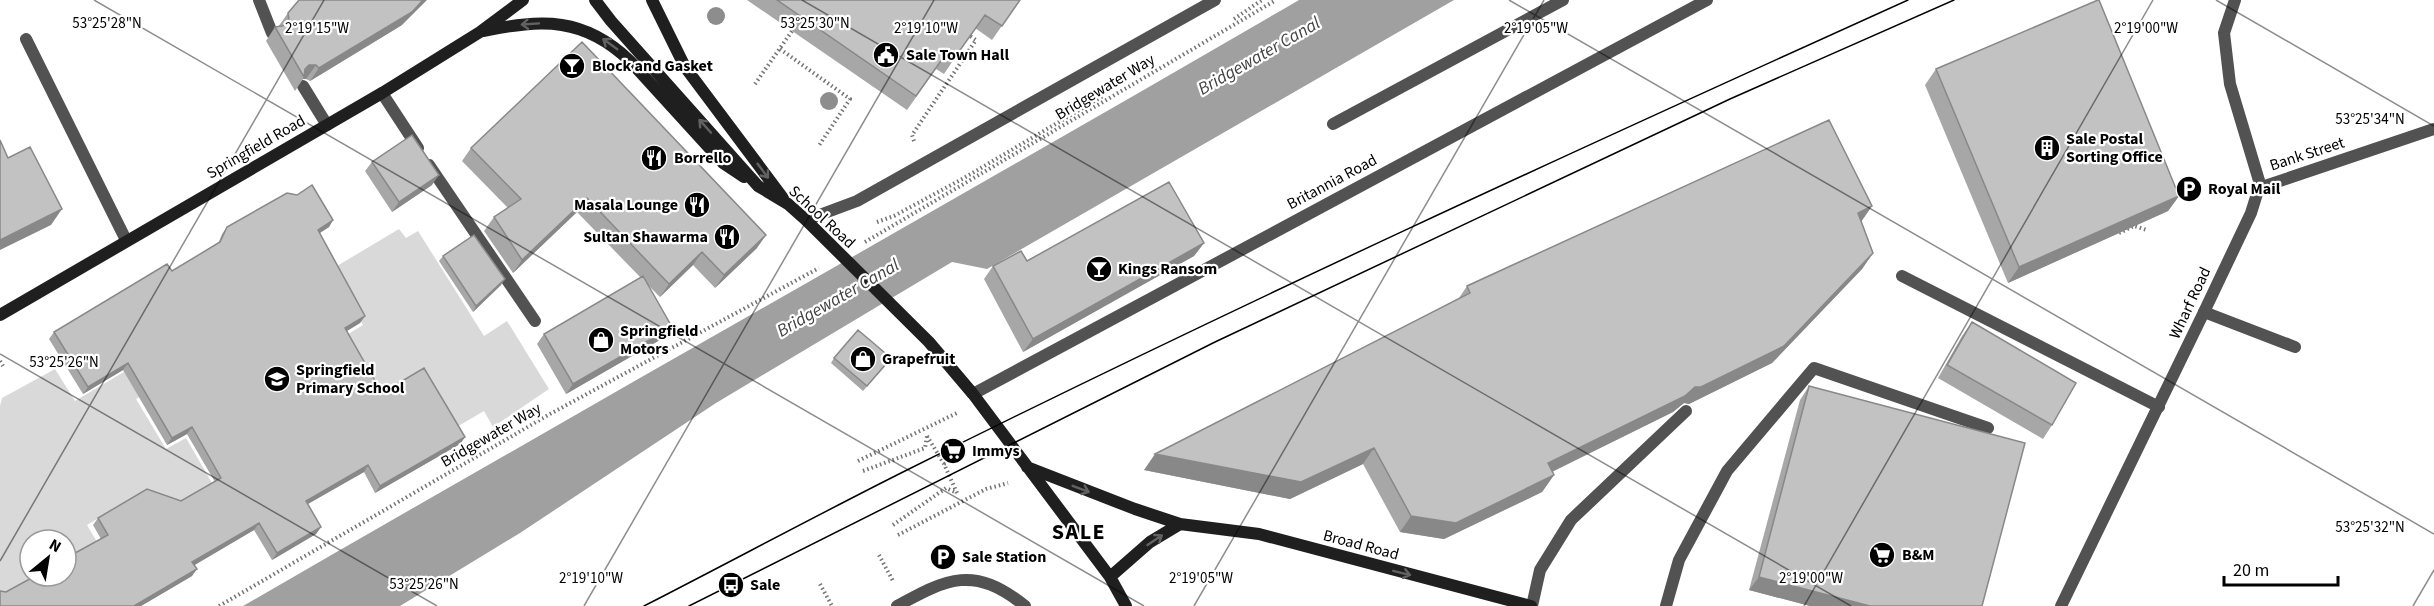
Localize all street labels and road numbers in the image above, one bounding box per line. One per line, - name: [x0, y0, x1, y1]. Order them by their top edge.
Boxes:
- street label: Bridgewater Way: [1051, 48, 1159, 125]
- street label: Springfield Road: [203, 110, 309, 184]
- street label: Bank Street: [2267, 131, 2348, 176]
- street label: Britannia Road: [1283, 149, 1381, 215]
- street label: School Road: [784, 180, 860, 254]
- street label: Wharf Road: [2164, 263, 2216, 343]
- street label: Bridgewater Way: [437, 397, 546, 473]
- street label: Broad Road: [1321, 524, 1401, 566]

